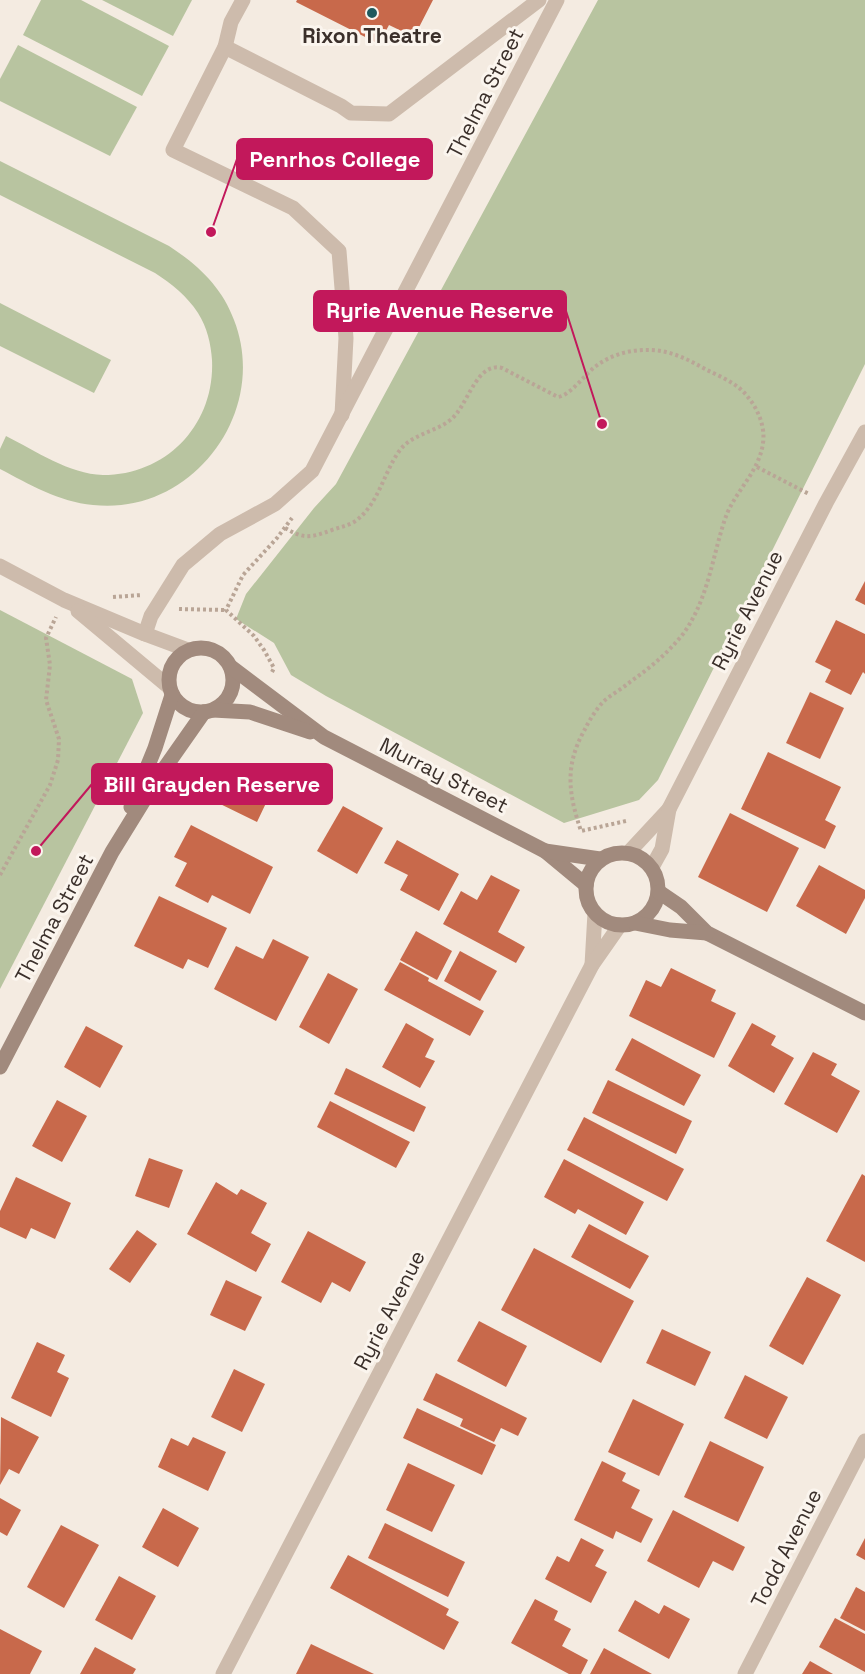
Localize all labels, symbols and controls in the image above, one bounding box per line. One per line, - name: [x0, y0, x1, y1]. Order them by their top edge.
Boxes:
- marker: Rixon Theatre: [365, 6, 379, 20]
- place label: Rixon Theatre: [302, 22, 442, 49]
- street label: Thelma Street: [441, 23, 529, 163]
- callout: Penrhos College: [237, 139, 432, 179]
- text: Penrhos College: [250, 145, 420, 173]
- callout: Ryrie Avenue Reserve: [314, 291, 566, 331]
- text: Ryrie Avenue Reserve: [326, 296, 554, 324]
- street label: Ryrie Avenue: [705, 546, 789, 674]
- street label: Murray Street: [375, 731, 513, 819]
- callout: Bill Grayden Reserve: [92, 764, 332, 804]
- text: Bill Grayden Reserve: [104, 770, 320, 798]
- street label: Thelma Street: [9, 849, 99, 987]
- street label: Ryrie Avenue: [347, 1246, 431, 1374]
- street label: Todd Avenue: [745, 1484, 827, 1612]

